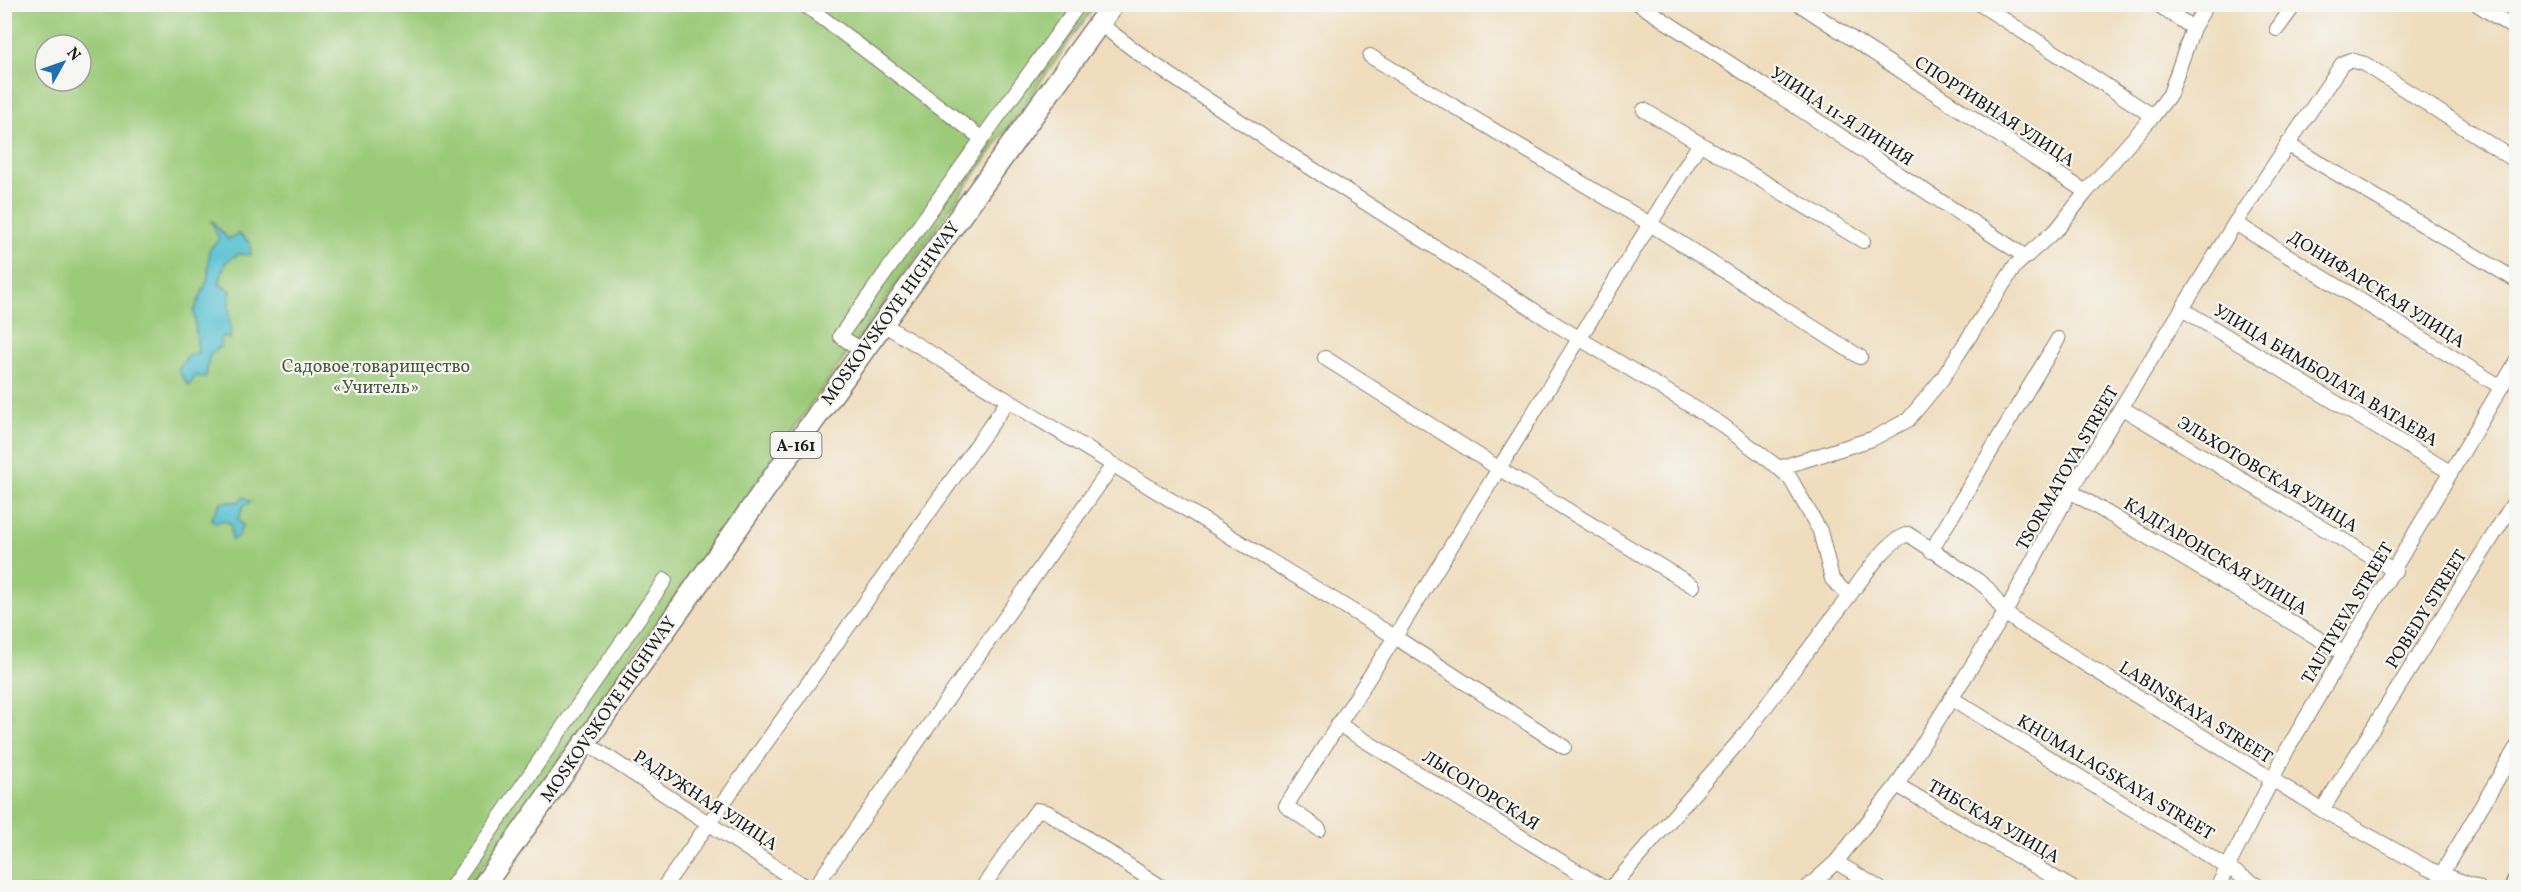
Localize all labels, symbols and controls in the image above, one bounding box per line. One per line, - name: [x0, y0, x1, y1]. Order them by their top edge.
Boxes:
- north arrow: [33, 33, 93, 93]
- text: N: [61, 43, 85, 66]
- street label: СПОРТИВНАЯ УЛИЦА: [1909, 51, 2080, 174]
- street label: УЛИЦА 11-Я ЛИНИЯ: [1765, 61, 1918, 173]
- street label: MOSKOVSKOYE HIGHWAY: [816, 217, 966, 411]
- street label: ДОНИФАРСКАЯ УЛИЦА: [2283, 225, 2470, 355]
- street label: УЛИЦА БИМБОЛАТА ВАТАЕВА: [2208, 299, 2443, 454]
- park label: Садовое товарищество «Учитель»: [282, 355, 470, 401]
- street label: TSORMATOVA STREET: [2011, 381, 2126, 556]
- street label: ЭЛЬХОТОВСКАЯ УЛИЦА: [2172, 411, 2363, 539]
- road number: А-161: [770, 432, 822, 458]
- street label: КАДГАРОНСКАЯ УЛИЦА: [2118, 492, 2312, 622]
- street label: TAUTIYEVA STREET: [2296, 538, 2401, 689]
- street label: POBEDY STREET: [2381, 545, 2474, 674]
- street label: MOSKOVSKOYE HIGHWAY: [535, 612, 683, 808]
- street label: LABINSKAYA STREET: [2114, 656, 2277, 771]
- street label: KHUMALAGSKAYA STREET: [2012, 709, 2219, 847]
- street label: РАДУЖНАЯ УЛИЦА: [628, 745, 783, 858]
- street label: ЛЫСОГОРСКАЯ: [1417, 745, 1544, 837]
- street label: ТИБСКАЯ УЛИЦА: [1923, 774, 2064, 870]

